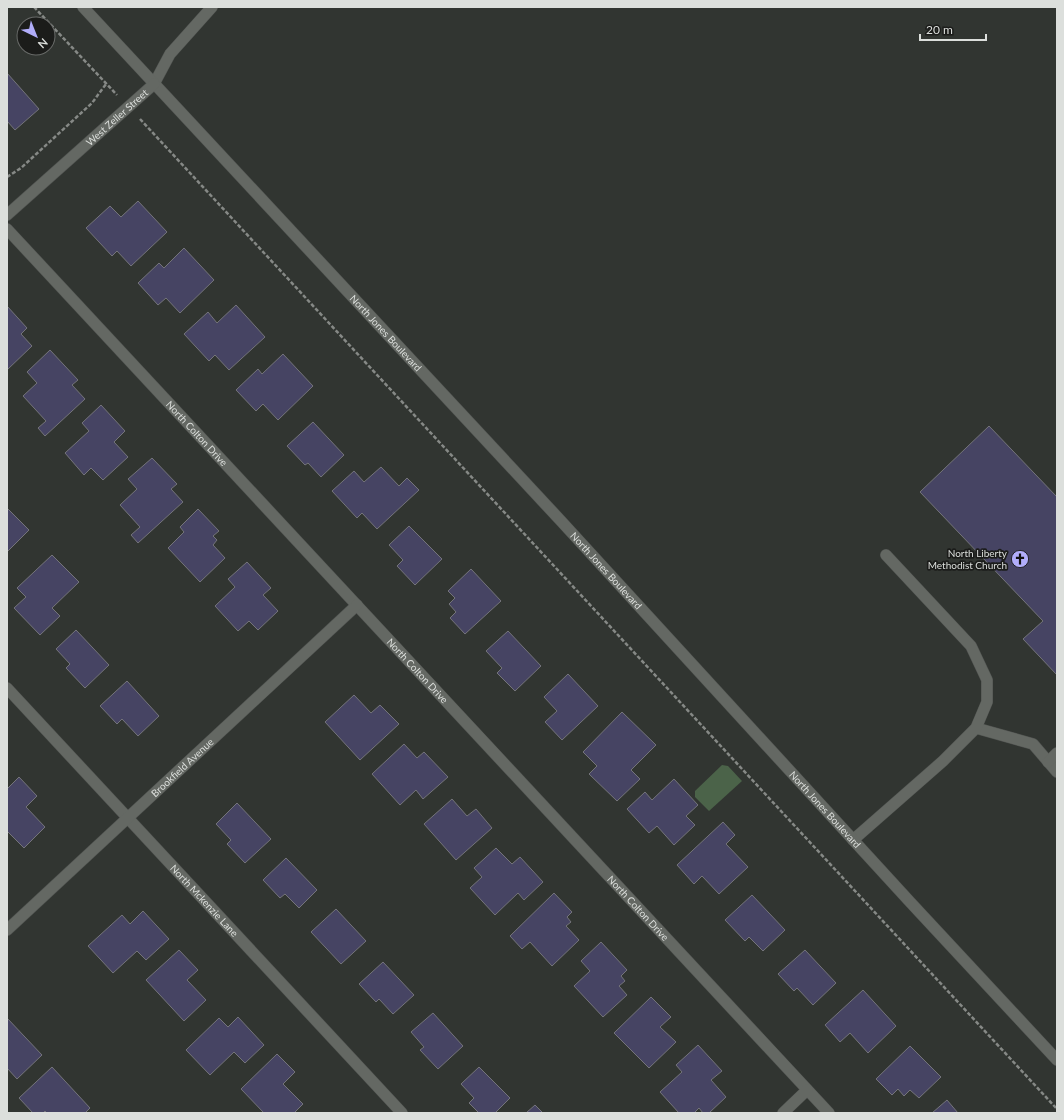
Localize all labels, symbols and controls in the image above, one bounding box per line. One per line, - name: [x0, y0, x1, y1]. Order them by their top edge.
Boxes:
- north arrow: [16, 16, 56, 56]
- scale bar: [920, 16, 986, 42]
- text: 20 m: [926, 22, 953, 37]
- text: N: [36, 36, 51, 51]
- street label: West Zeller Street: [83, 86, 151, 148]
- street label: North Jones Boulevard: [348, 292, 425, 374]
- street label: North Colton Drive: [164, 398, 230, 468]
- street label: North Jones Boulevard: [568, 530, 645, 611]
- place label: North Liberty Methodist Church: [928, 547, 1008, 571]
- church icon: North Liberty Methodist Church: [1010, 549, 1030, 569]
- street label: North Colton Drive: [384, 636, 451, 706]
- street label: Brookfield Avenue: [149, 736, 216, 799]
- street label: North Jones Boulevard: [787, 768, 863, 850]
- street label: North Mckenzie Lane: [168, 862, 241, 939]
- street label: North Colton Drive: [605, 873, 671, 943]

